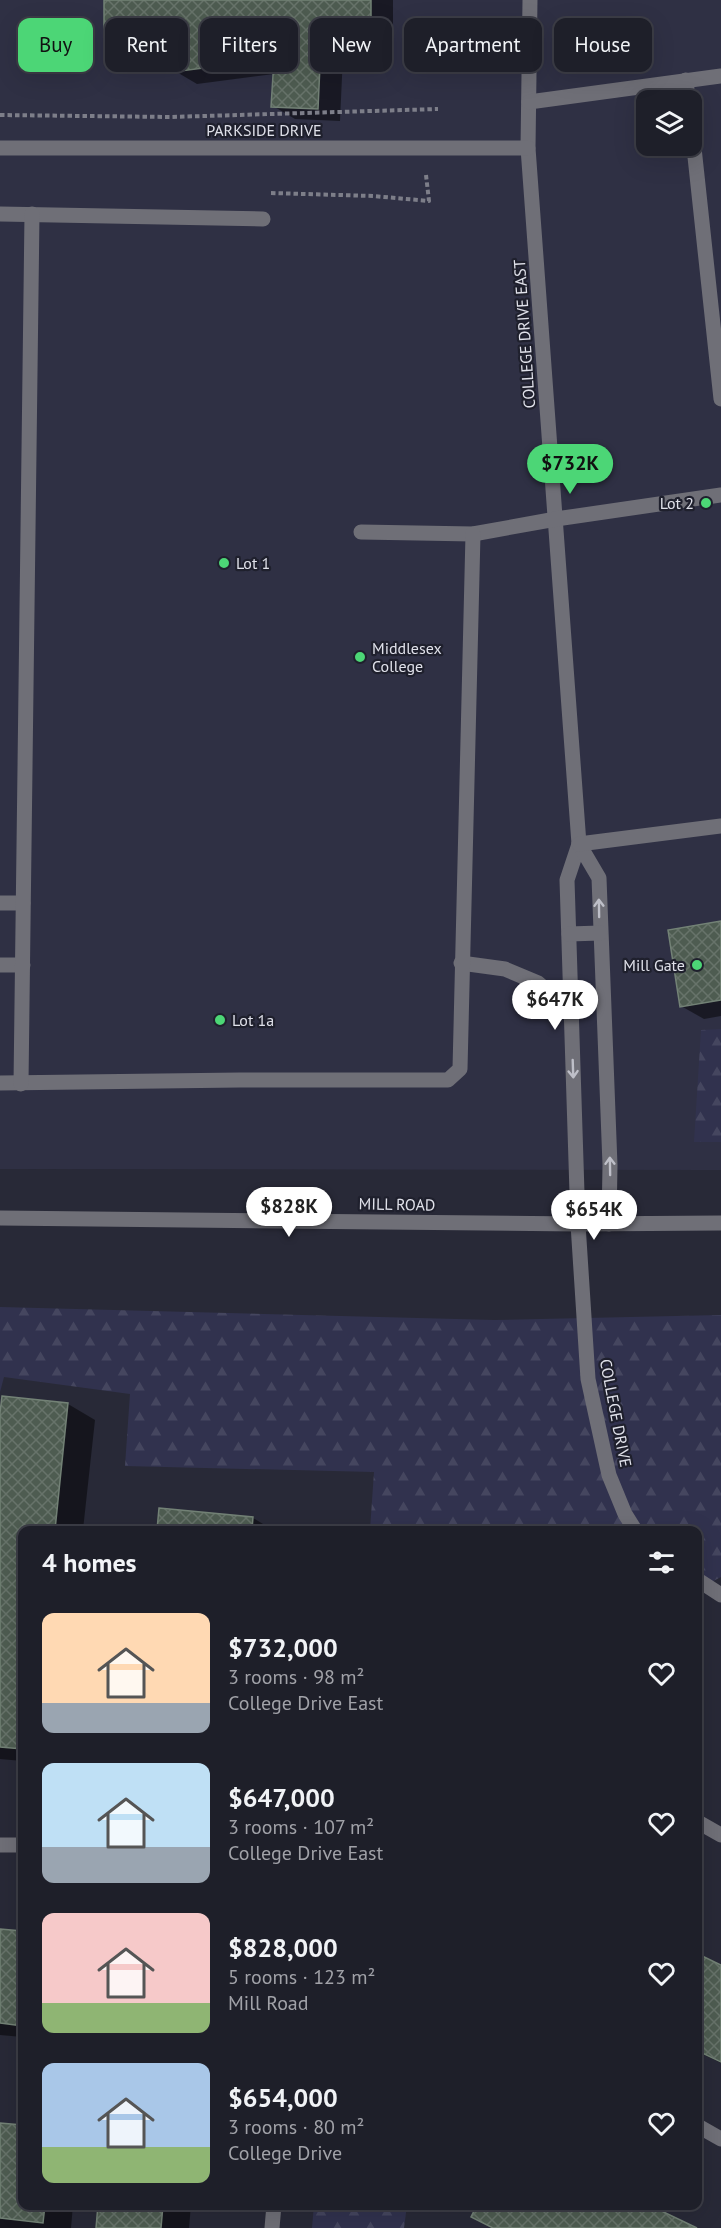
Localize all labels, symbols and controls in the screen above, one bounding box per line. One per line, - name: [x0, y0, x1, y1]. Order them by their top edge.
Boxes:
- chip: Buy: [18, 18, 93, 72]
- chip: Rent: [105, 18, 188, 72]
- chip: Filters: [200, 18, 298, 72]
- chip: New: [310, 18, 392, 72]
- chip: Apartment: [404, 18, 542, 72]
- chip: House: [554, 18, 652, 72]
- map controls: [636, 90, 702, 156]
- button: layers: [636, 90, 702, 156]
- street label: PARKSIDE DRIVE: [206, 120, 322, 140]
- street label: COLLEGE DRIVE EAST: [509, 259, 539, 409]
- pin: $732K: [528, 444, 612, 495]
- text: $732K: [541, 450, 599, 476]
- place label: Lot 2: [660, 493, 694, 513]
- marker: Lot 2: [699, 496, 713, 510]
- place label: Lot 1: [236, 553, 270, 573]
- marker: Lot 1: [217, 556, 231, 570]
- place label: Middlesex College: [372, 638, 442, 676]
- marker: Middlesex College: [353, 650, 367, 664]
- one-way arrow: [594, 898, 605, 918]
- place label: Mill Gate: [623, 955, 685, 975]
- marker: Mill Gate: [690, 958, 704, 972]
- pin: $647K: [513, 980, 597, 1031]
- text: $647K: [526, 986, 584, 1012]
- place label: Lot 1a: [232, 1010, 274, 1030]
- marker: Lot 1a: [213, 1013, 227, 1027]
- one-way arrow: [568, 1058, 579, 1078]
- one-way arrow: [604, 1156, 615, 1176]
- pin: $828K: [247, 1187, 331, 1238]
- pin: $654K: [552, 1190, 636, 1241]
- text: $828K: [260, 1193, 318, 1219]
- street label: MILL ROAD: [359, 1193, 435, 1215]
- text: $654K: [565, 1196, 623, 1222]
- street label: COLLEGE DRIVE: [596, 1357, 636, 1469]
- text: 4 homes: [42, 1546, 137, 1579]
- icon: filters: [645, 1546, 678, 1579]
- text: $732,000: [228, 1631, 338, 1664]
- icon: home: [90, 1637, 162, 1709]
- icon: heart: [645, 1657, 678, 1690]
- text: 3 rooms · 98 m²: [228, 1664, 364, 1690]
- text: College Drive East: [228, 1690, 383, 1716]
- text: $647,000: [228, 1781, 335, 1814]
- icon: home: [90, 1787, 162, 1859]
- icon: heart: [645, 1807, 678, 1840]
- text: 3 rooms · 107 m²: [228, 1814, 374, 1840]
- text: College Drive East: [228, 1840, 383, 1866]
- text: $828,000: [228, 1931, 338, 1964]
- icon: home: [90, 1937, 162, 2009]
- icon: heart: [645, 1957, 678, 1990]
- text: 5 rooms · 123 m²: [228, 1964, 375, 1990]
- text: Mill Road: [228, 1990, 309, 2016]
- text: $654,000: [228, 2081, 338, 2114]
- icon: home: [90, 2087, 162, 2159]
- icon: heart: [645, 2107, 678, 2140]
- text: 3 rooms · 80 m²: [228, 2114, 364, 2140]
- text: College Drive: [228, 2140, 342, 2166]

